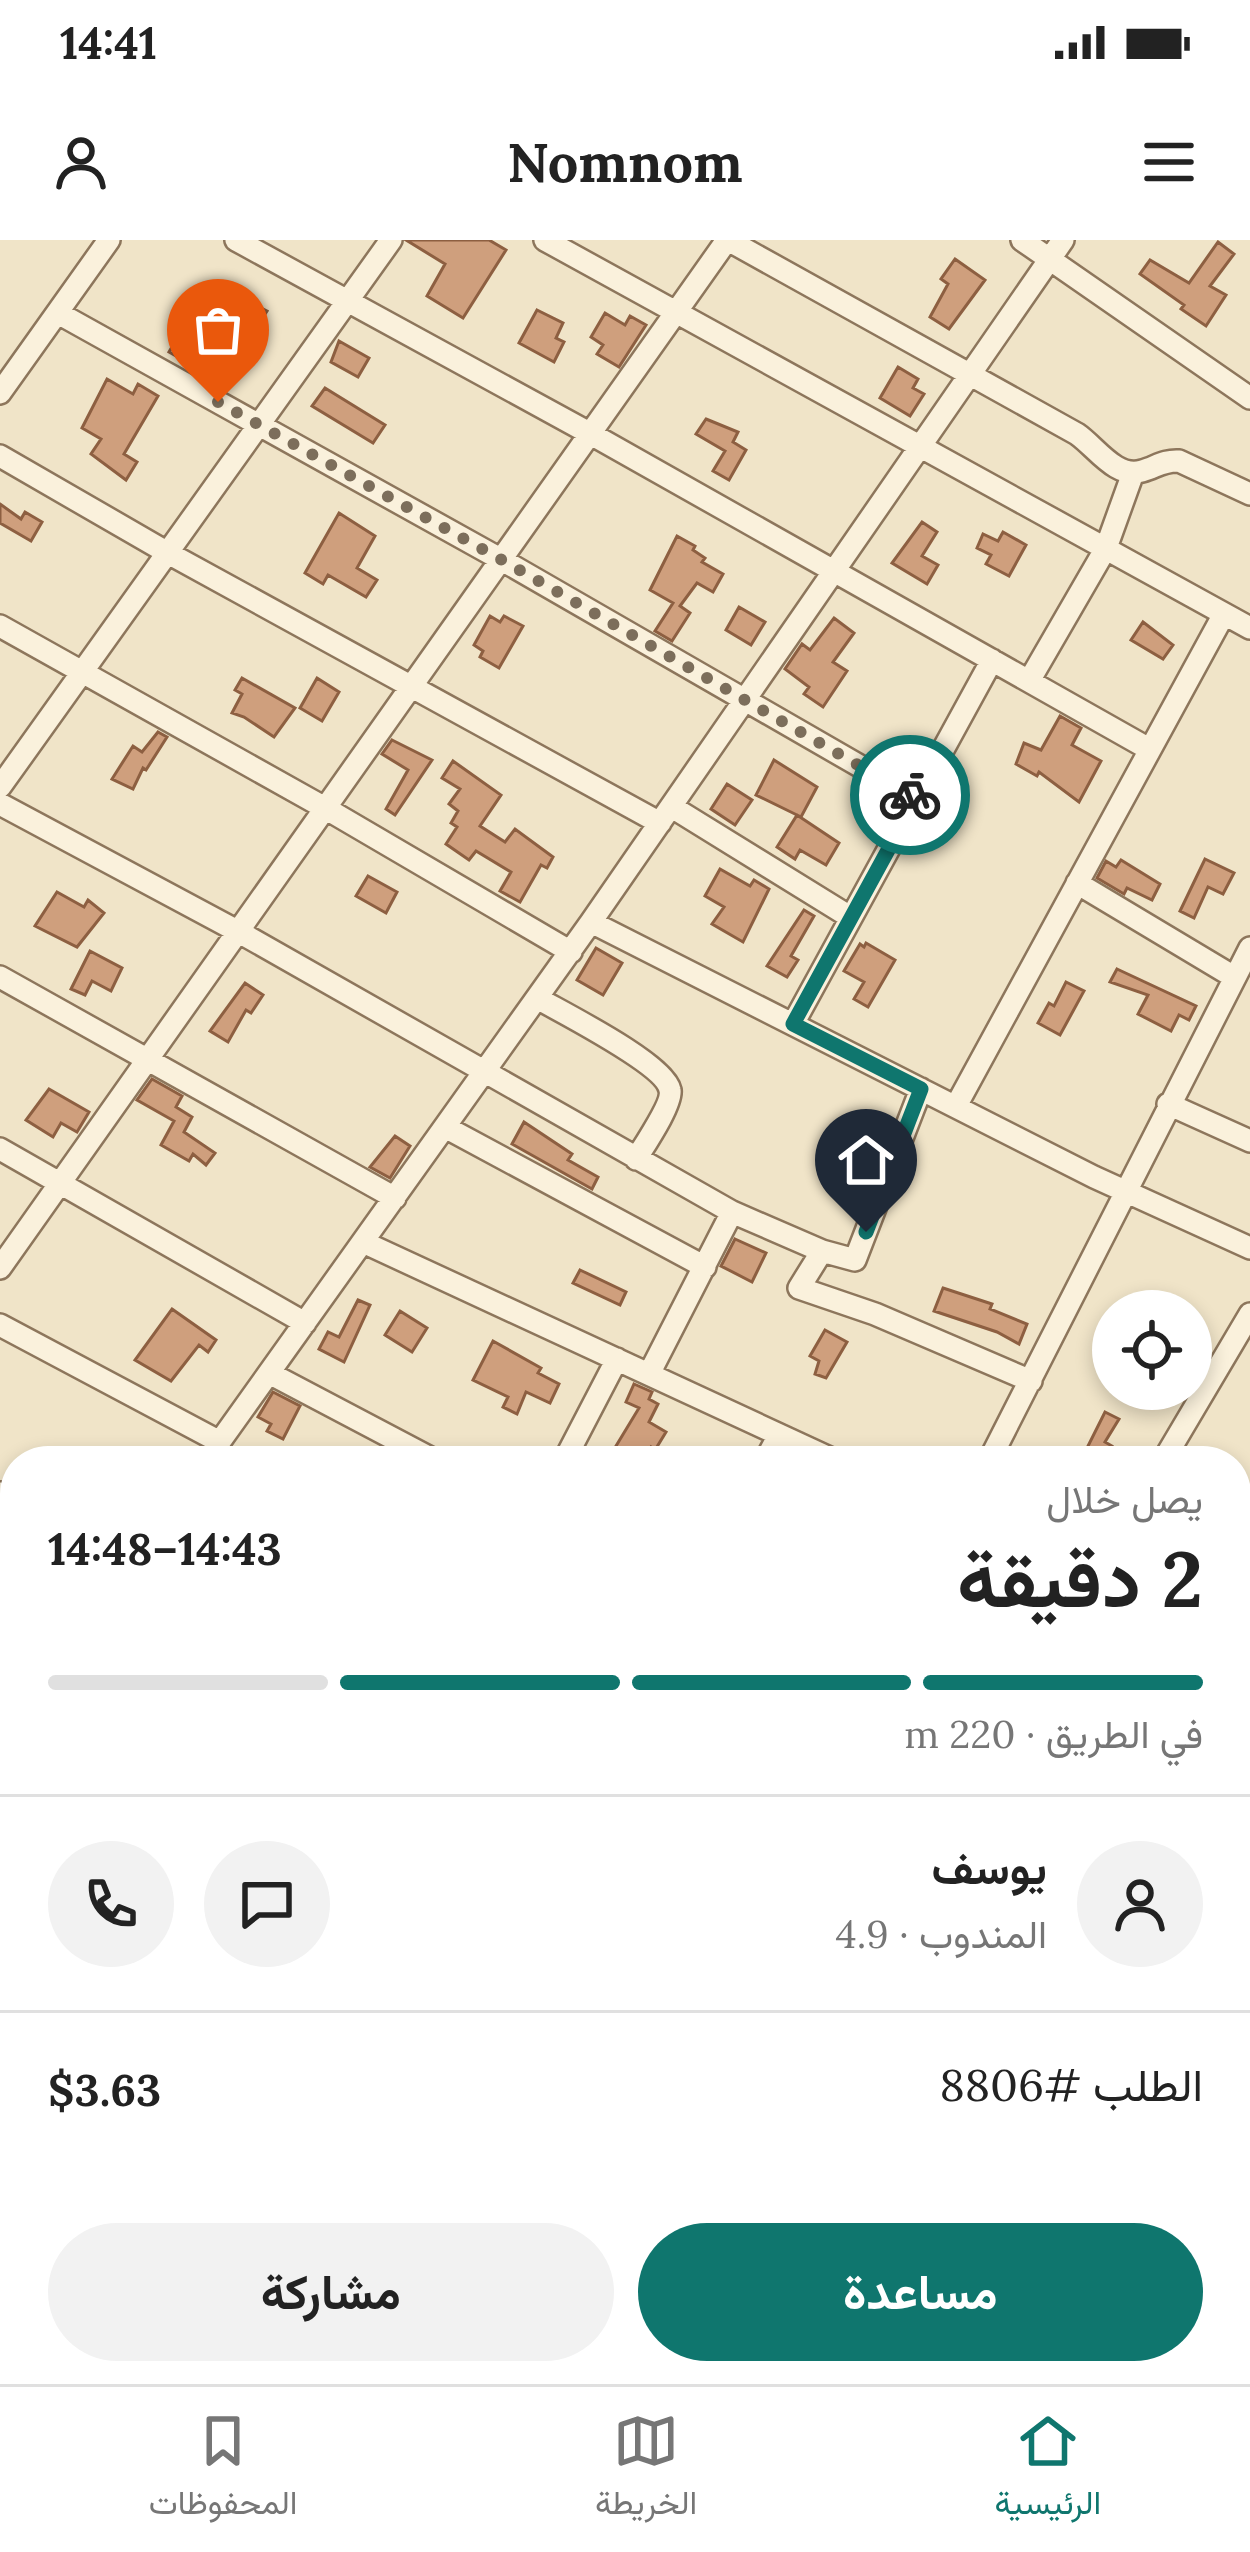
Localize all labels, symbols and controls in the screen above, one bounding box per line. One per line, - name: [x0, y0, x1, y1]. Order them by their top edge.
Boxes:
- text: 14:41: [60, 14, 157, 71]
- text: Nomnom: [507, 128, 743, 197]
- icon: person: [48, 129, 114, 195]
- icon: menu: [1136, 129, 1202, 195]
- pin: [167, 279, 269, 402]
- icon: bag: [185, 297, 251, 363]
- courier: [850, 735, 970, 855]
- icon: bike: [877, 762, 943, 828]
- pin: [815, 1109, 917, 1232]
- icon: home: [833, 1127, 899, 1193]
- map controls: [1092, 1290, 1212, 1410]
- button: locate: [1092, 1290, 1212, 1410]
- text: يصل خلال: [1046, 1474, 1203, 1524]
- text: 14:43–14:48: [48, 1520, 282, 1577]
- text: 2 دقيقة: [957, 1529, 1203, 1628]
- text: في الطريق · 220 m: [904, 1709, 1203, 1759]
- text: يوسف: [932, 1839, 1047, 1896]
- button: phone: [48, 1841, 174, 1967]
- button: chat: [204, 1841, 330, 1967]
- button: person: [1077, 1841, 1203, 1967]
- text: المندوب · 4.9: [836, 1909, 1047, 1959]
- text: الطلب #8806: [939, 2056, 1203, 2113]
- text: $3.63: [48, 2061, 161, 2118]
- button: مشاركة: [48, 2223, 614, 2361]
- button: مساعدة: [638, 2223, 1203, 2361]
- tab: المحفوظات: [149, 2408, 297, 2532]
- tab: الخريطة: [595, 2408, 697, 2532]
- tab: الرئيسية: [995, 2408, 1101, 2532]

